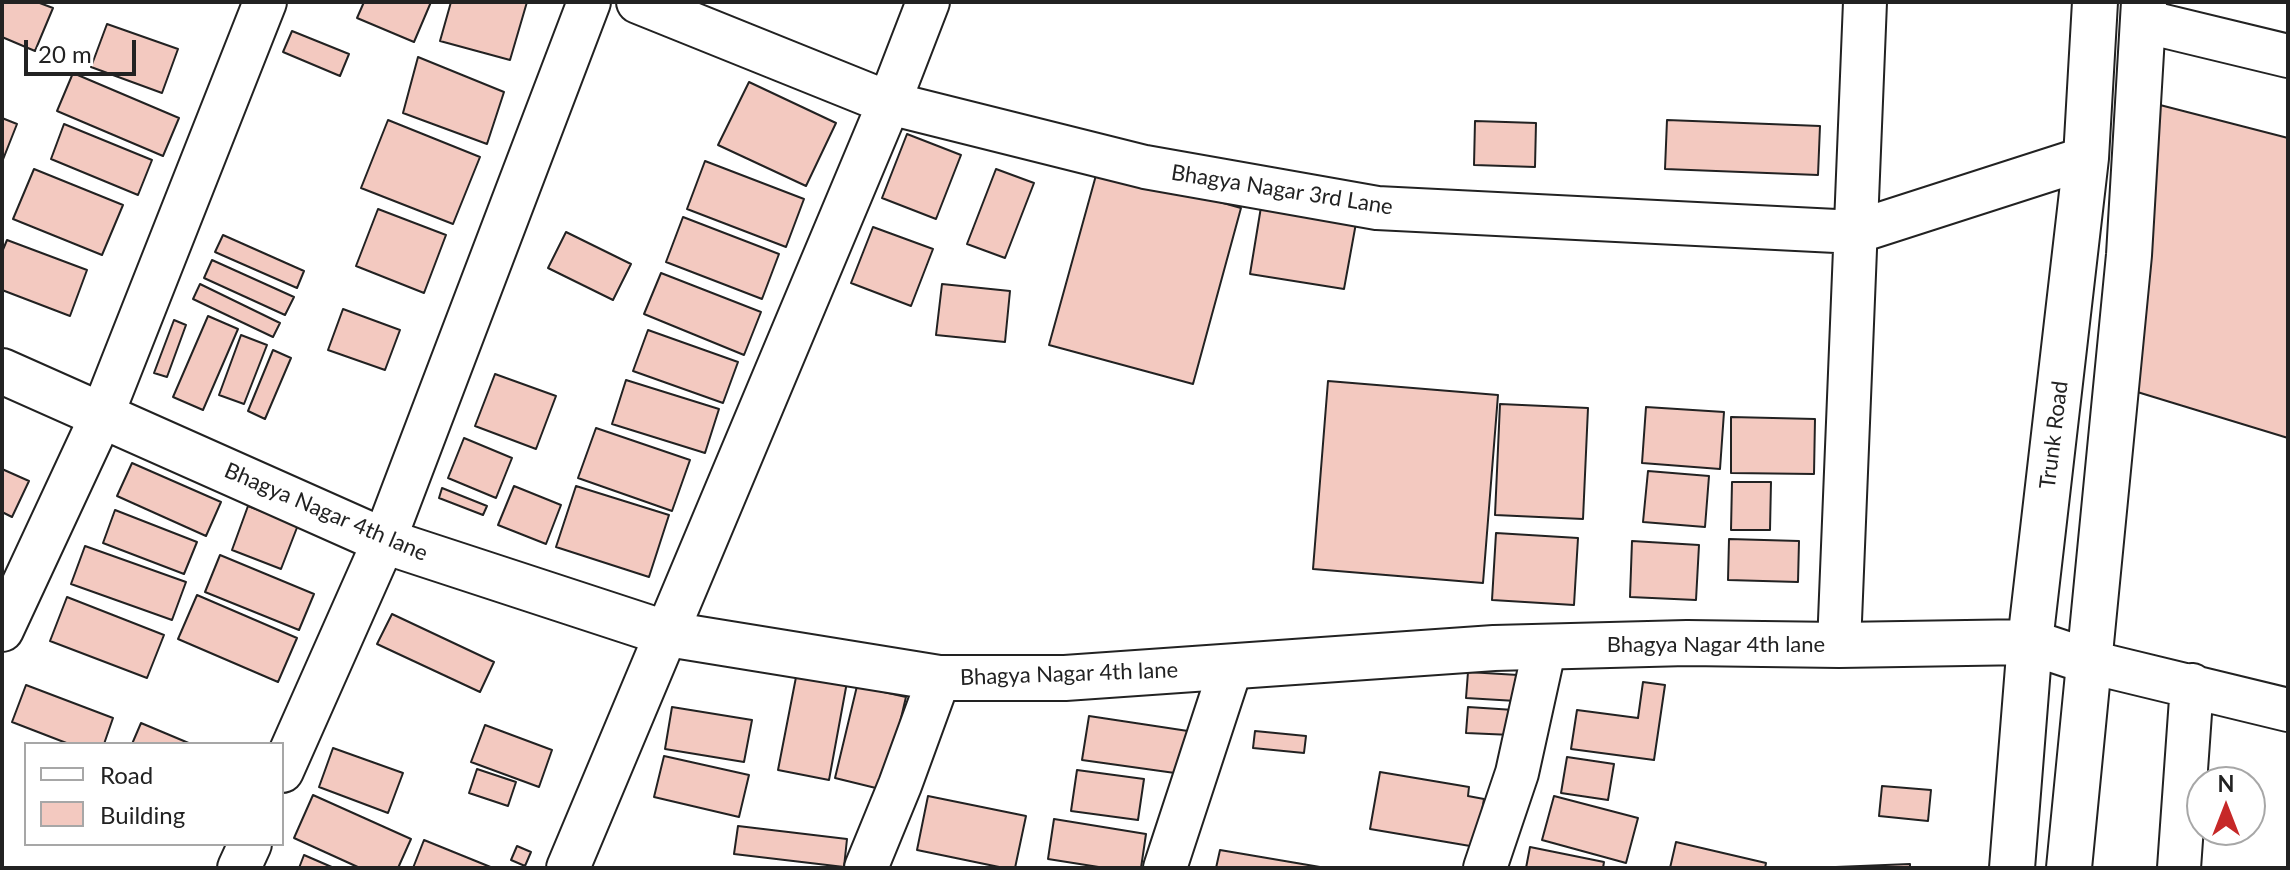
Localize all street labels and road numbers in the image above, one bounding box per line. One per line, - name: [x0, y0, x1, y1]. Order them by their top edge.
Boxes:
- street label: Bhagya Nagar 3rd Lane: [1169, 159, 1395, 221]
- street label: Trunk Road: [2034, 379, 2074, 491]
- street label: Bhagya Nagar 4th lane: [220, 457, 432, 567]
- street label: Bhagya Nagar 4th lane: [1607, 632, 1825, 658]
- street label: Bhagya Nagar 4th lane: [959, 657, 1179, 691]

